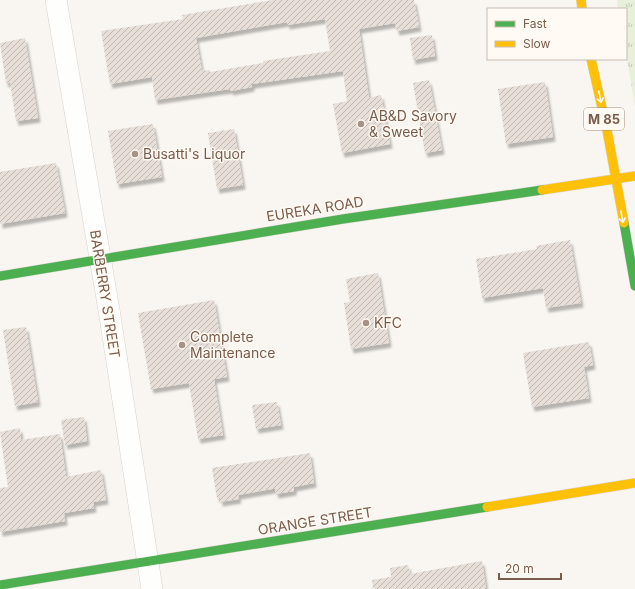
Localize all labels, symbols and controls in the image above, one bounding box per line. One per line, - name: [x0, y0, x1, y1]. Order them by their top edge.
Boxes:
- legend: [487, 8, 627, 60]
- text: Fast: [523, 16, 547, 31]
- text: Slow: [523, 36, 551, 51]
- one-way arrow: [596, 90, 604, 103]
- place label: AB&D Savory & Sweet: [369, 107, 457, 140]
- road number: M 85: [584, 108, 624, 130]
- marker: AB&D Savory & Sweet: [356, 119, 366, 129]
- place label: Busatti's Liquor: [143, 145, 245, 162]
- marker: Busatti's Liquor: [130, 149, 140, 159]
- street label: EUREKA ROAD: [265, 192, 365, 225]
- one-way arrow: [618, 210, 626, 223]
- street label: BARBERRY STREET: [87, 229, 124, 359]
- place label: KFC: [374, 314, 402, 331]
- marker: KFC: [361, 318, 371, 328]
- place label: Complete Maintenance: [190, 328, 275, 361]
- marker: Complete Maintenance: [177, 340, 187, 350]
- street label: ORANGE STREET: [256, 503, 373, 538]
- scale bar: [499, 555, 561, 581]
- text: 20 m: [505, 561, 534, 576]

